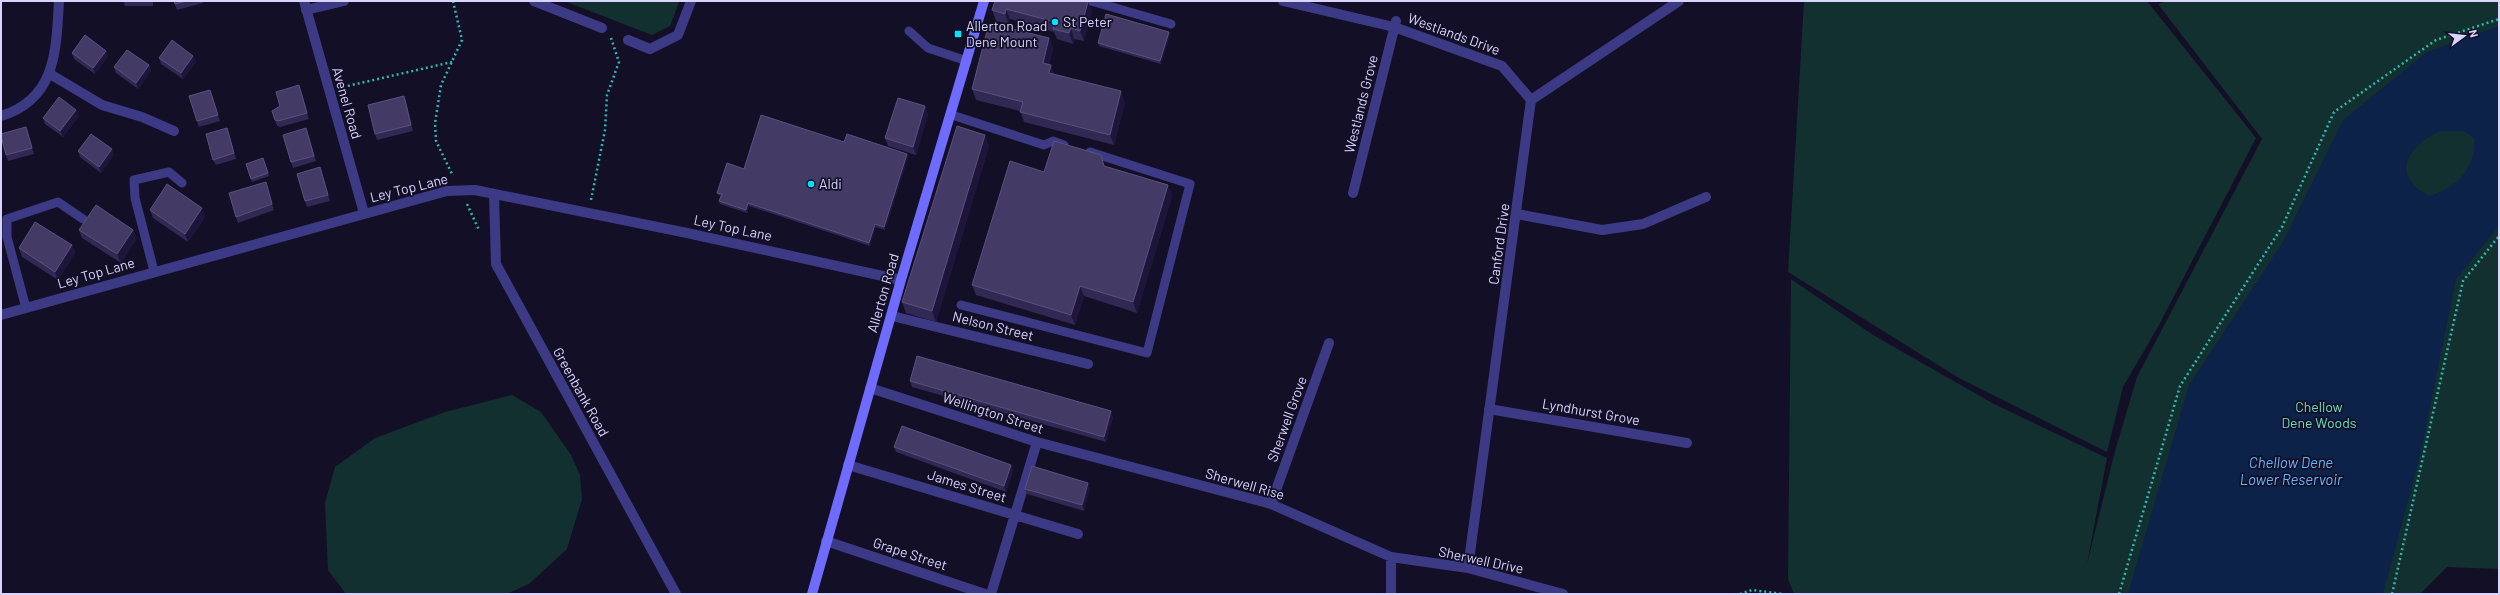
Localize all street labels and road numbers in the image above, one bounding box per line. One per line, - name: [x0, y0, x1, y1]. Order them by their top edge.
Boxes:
- street label: Westlands Drive: [1406, 9, 1503, 58]
- street label: Westlands Grove: [1340, 53, 1381, 155]
- street label: Avenel Road: [329, 65, 366, 141]
- street label: Ley Top Lane: [368, 170, 450, 205]
- street label: Canford Drive: [1484, 202, 1513, 286]
- street label: Ley Top Lane: [692, 211, 774, 244]
- street label: Allerton Road: [863, 251, 902, 334]
- street label: Ley Top Lane: [55, 253, 136, 292]
- street label: Nelson Street: [951, 307, 1035, 344]
- street label: Greenbank Road: [550, 344, 613, 439]
- street label: Sherwell Grove: [1263, 374, 1310, 464]
- street label: Wellington Street: [941, 388, 1046, 437]
- street label: Lyndhurst Grove: [1541, 395, 1641, 428]
- street label: Sherwell Rise: [1204, 464, 1287, 503]
- street label: James Street: [926, 465, 1009, 506]
- street label: Grape Street: [871, 534, 949, 573]
- street label: Sherwell Drive: [1437, 542, 1525, 577]

